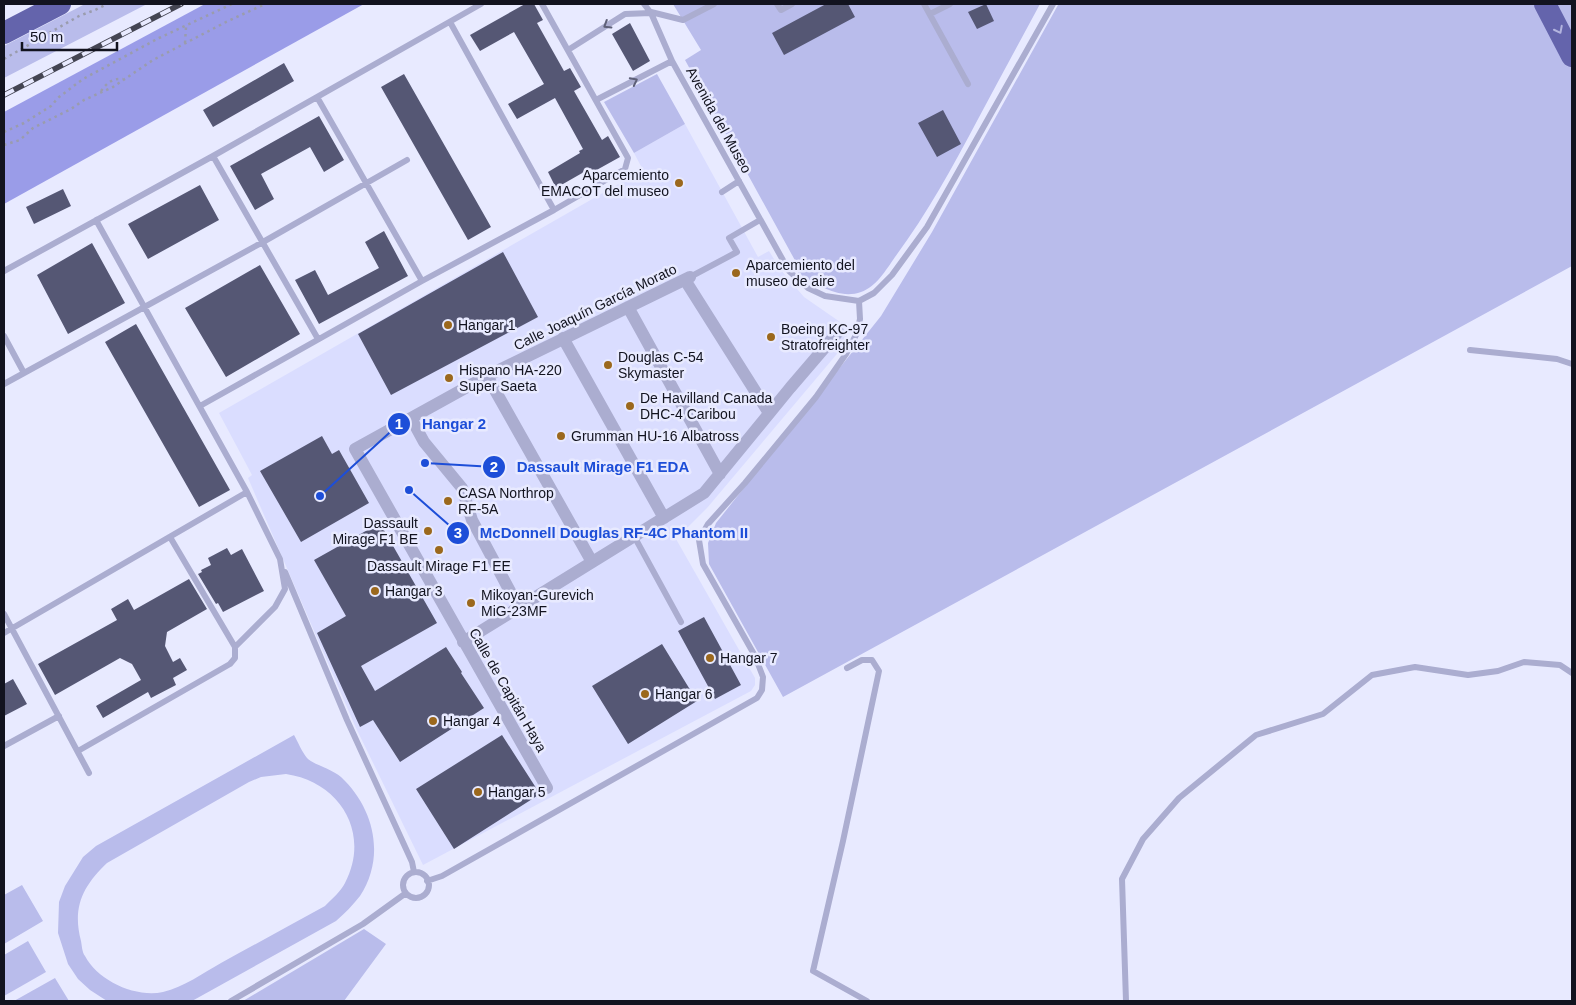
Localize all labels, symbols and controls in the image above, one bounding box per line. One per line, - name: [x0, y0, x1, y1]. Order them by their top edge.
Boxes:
- one-way arrow: [604, 19, 613, 28]
- scale bar: [22, 20, 118, 52]
- one-way arrow: [1553, 25, 1563, 34]
- text: 50 m: [30, 28, 63, 45]
- street label: Avenida del Museo: [683, 64, 755, 176]
- one-way arrow: [629, 76, 638, 87]
- place label: Aparcemiento EMACOT del museo: [541, 167, 669, 199]
- marker: Aparcemiento EMACOT del museo: [673, 177, 685, 189]
- place label: Aparcemiento del museo de aire: [746, 257, 855, 289]
- street label: Calle Joaquín García Morato: [511, 260, 679, 353]
- marker: Aparcemiento del museo de aire: [730, 267, 742, 279]
- place label: Hangar 1: [458, 317, 516, 333]
- marker: Hangar 1: [442, 319, 454, 331]
- place label: Boeing KC-97 Stratofreighter: [781, 321, 870, 353]
- marker: Boeing KC-97 Stratofreighter: [765, 331, 777, 343]
- place label: Douglas C-54 Skymaster: [618, 349, 704, 381]
- marker: Douglas C-54 Skymaster: [602, 359, 614, 371]
- place label: Hispano HA-220 Super Saeta: [459, 362, 562, 394]
- marker: Hispano HA-220 Super Saeta: [443, 372, 455, 384]
- place label: De Havilland Canada DHC-4 Caribou: [640, 390, 773, 422]
- marker: De Havilland Canada DHC-4 Caribou: [624, 400, 636, 412]
- callout: Hangar 2: [387, 409, 496, 439]
- text: 1: [395, 415, 403, 432]
- text: Hangar 2: [422, 415, 486, 432]
- place label: Grumman HU-16 Albatross: [571, 428, 739, 444]
- marker: Grumman HU-16 Albatross: [555, 430, 567, 442]
- callout: Dassault Mirage F1 EDA: [481, 452, 699, 482]
- text: 2: [490, 458, 498, 475]
- text: Dassault Mirage F1 EDA: [517, 458, 689, 475]
- place label: CASA Northrop RF-5A: [458, 485, 554, 517]
- marker: CASA Northrop RF-5A: [442, 495, 454, 507]
- place label: Dassault Mirage F1 BE: [332, 515, 418, 547]
- callout: McDonnell Douglas RF-4C Phantom II: [445, 518, 758, 548]
- text: 3: [454, 524, 462, 541]
- text: McDonnell Douglas RF-4C Phantom II: [480, 524, 748, 541]
- marker: Dassault Mirage F1 BE: [422, 525, 434, 537]
- marker: Dassault Mirage F1 EE: [433, 544, 445, 556]
- place label: Dassault Mirage F1 EE: [367, 558, 511, 574]
- place label: Hangar 3: [385, 583, 443, 599]
- marker: Hangar 3: [369, 585, 381, 597]
- place label: Mikoyan-Gurevich MiG-23MF: [481, 587, 594, 619]
- marker: Mikoyan-Gurevich MiG-23MF: [465, 597, 477, 609]
- street label: Calle de Capitán Haya: [466, 625, 550, 755]
- place label: Hangar 7: [720, 650, 778, 666]
- marker: Hangar 7: [704, 652, 716, 664]
- place label: Hangar 6: [655, 686, 713, 702]
- marker: Hangar 6: [639, 688, 651, 700]
- place label: Hangar 4: [443, 713, 501, 729]
- marker: Hangar 4: [427, 715, 439, 727]
- place label: Hangar 5: [488, 784, 546, 800]
- marker: Hangar 5: [472, 786, 484, 798]

